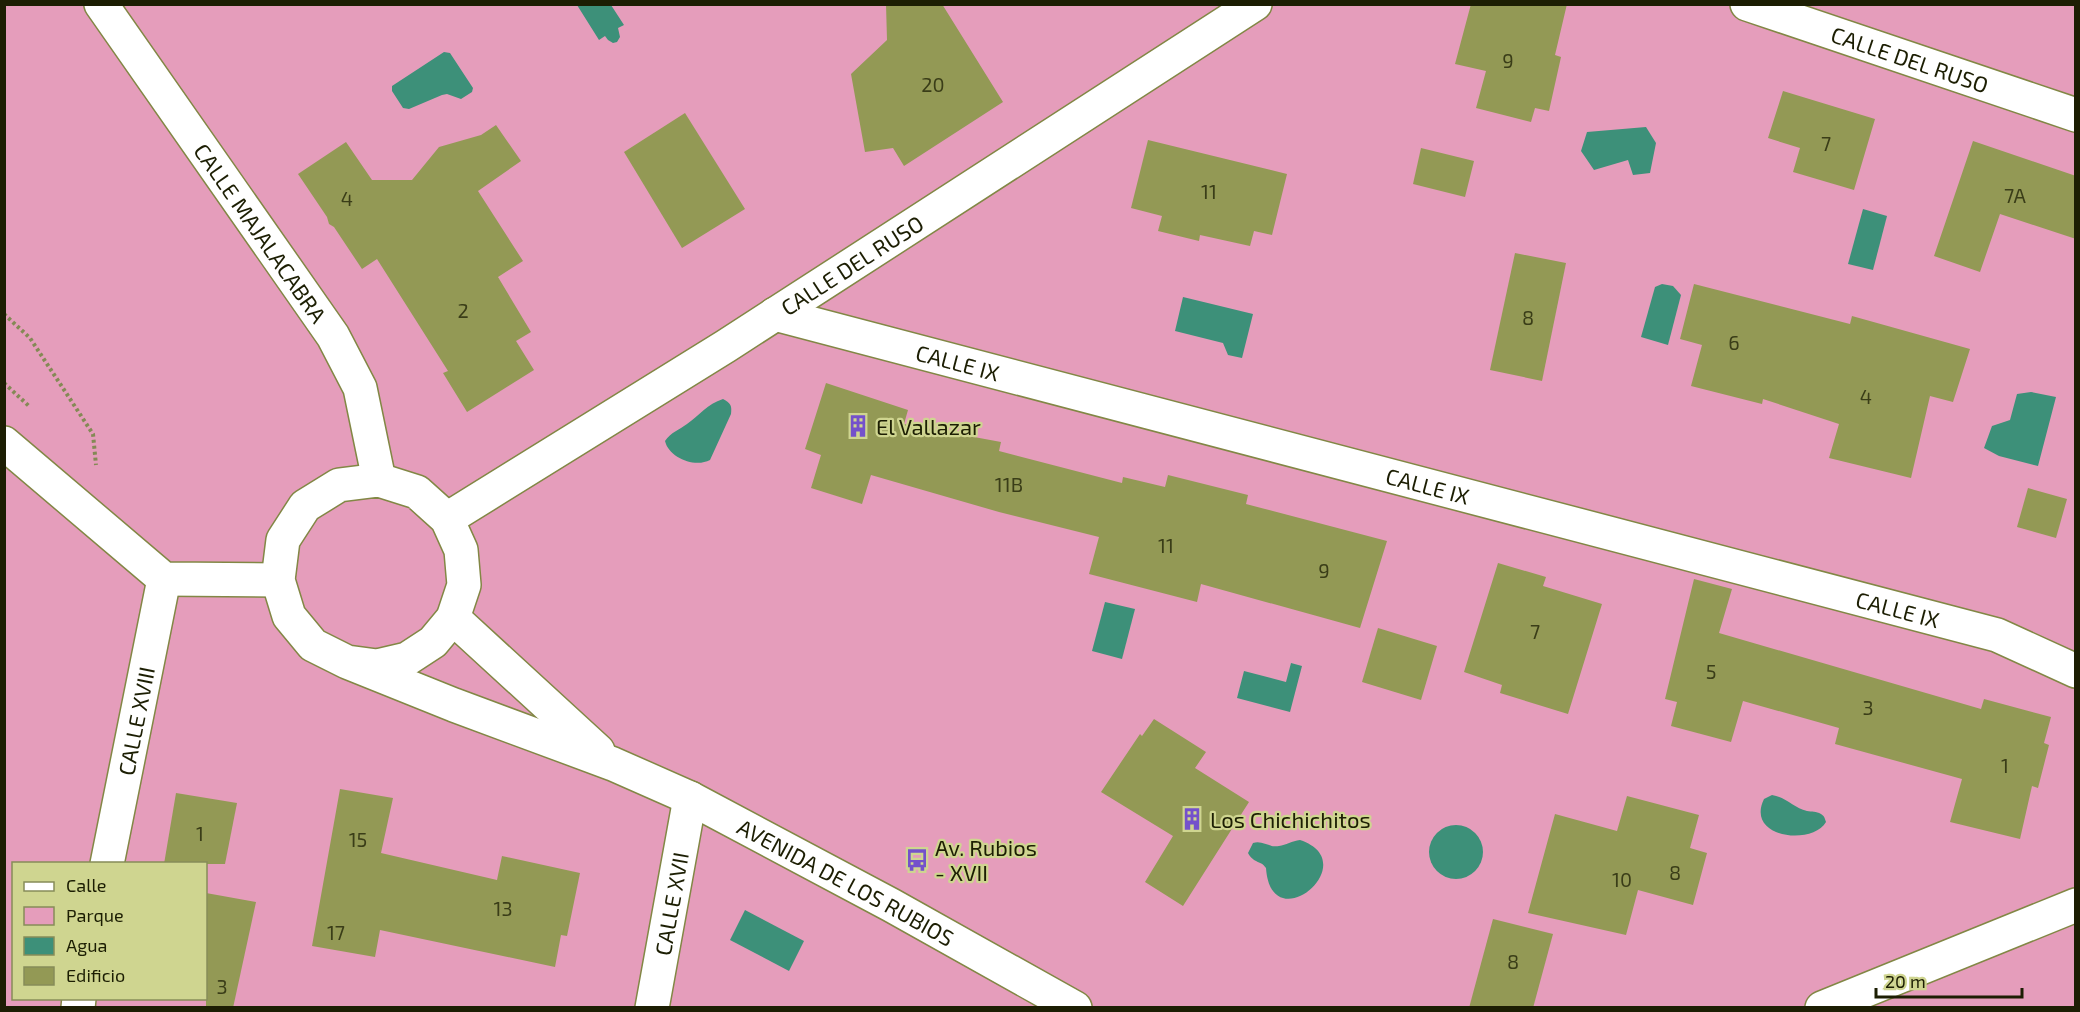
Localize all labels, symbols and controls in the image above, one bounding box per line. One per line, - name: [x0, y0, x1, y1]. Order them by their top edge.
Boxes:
- street label: CALLE DEL RUSO: [1828, 20, 1992, 98]
- house number: 9: [1502, 48, 1514, 72]
- house number: 20: [921, 72, 945, 96]
- house number: 7: [1821, 131, 1831, 155]
- street label: CALLE MAJALACABRA: [189, 138, 332, 327]
- house number: 11: [1201, 179, 1217, 203]
- house number: 7A: [2004, 183, 2027, 207]
- house number: 4: [341, 186, 353, 210]
- street label: CALLE DEL RUSO: [776, 209, 928, 320]
- house number: 2: [457, 298, 469, 322]
- house number: 8: [1522, 305, 1534, 329]
- house number: 6: [1728, 330, 1740, 354]
- street label: CALLE IX: [913, 339, 1002, 385]
- house number: 4: [1860, 384, 1872, 408]
- building icon: El Vallazar: [845, 413, 871, 439]
- place label: El Vallazar: [876, 413, 981, 439]
- street label: CALLE IX: [1383, 462, 1472, 509]
- house number: 11B: [995, 472, 1023, 496]
- house number: 11: [1158, 533, 1174, 557]
- house number: 9: [1318, 558, 1330, 582]
- street label: CALLE IX: [1853, 586, 1942, 632]
- house number: 7: [1530, 619, 1540, 643]
- house number: 5: [1706, 659, 1716, 683]
- street label: CALLE XVIII: [112, 664, 159, 777]
- house number: 3: [1862, 695, 1874, 719]
- house number: 1: [2001, 753, 2009, 777]
- building icon: Los Chichichitos: [1179, 806, 1205, 832]
- place label: Los Chichichitos: [1210, 806, 1371, 832]
- street label: AVENIDA DE LOS RUBIOS: [733, 813, 959, 951]
- house number: 1: [196, 821, 204, 845]
- house number: 15: [349, 827, 367, 851]
- place label: Av. Rubios - XVII: [935, 834, 1037, 885]
- bus stop icon: Av. Rubios - XVII: [904, 847, 930, 873]
- street label: CALLE XVII: [649, 850, 693, 957]
- house number: 8: [1669, 860, 1681, 884]
- legend: [12, 862, 207, 1000]
- house number: 10: [1612, 867, 1632, 891]
- text: Calle: [66, 874, 107, 896]
- house number: 13: [493, 896, 513, 920]
- text: Parque: [66, 904, 124, 926]
- house number: 17: [327, 920, 345, 944]
- text: Agua: [66, 934, 107, 956]
- house number: 8: [1507, 949, 1519, 973]
- scale bar: [1876, 961, 2022, 999]
- text: Edificio: [66, 964, 125, 986]
- text: 20 m: [1885, 970, 1926, 992]
- house number: 3: [216, 974, 228, 998]

